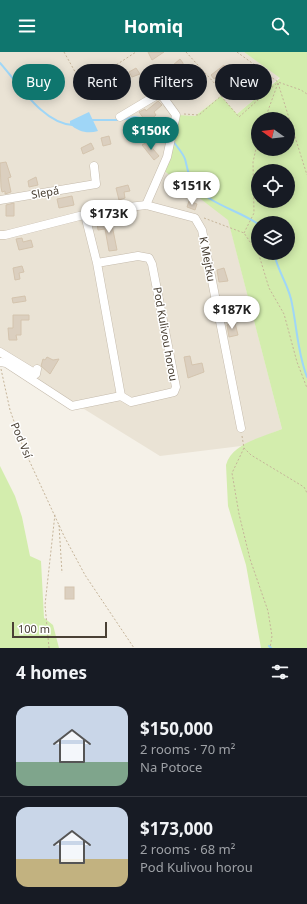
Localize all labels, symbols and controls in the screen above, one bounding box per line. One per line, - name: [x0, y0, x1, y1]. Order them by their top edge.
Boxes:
- text: Homiq: [124, 14, 183, 38]
- icon: menu: [16, 15, 38, 37]
- icon: search: [269, 15, 291, 37]
- chip: Buy: [12, 64, 65, 100]
- chip: Rent: [73, 64, 131, 100]
- chip: Filters: [139, 64, 207, 100]
- chip: New: [215, 64, 272, 100]
- north arrow: [251, 112, 295, 156]
- map controls: [251, 112, 295, 260]
- pin: $150K: [123, 117, 179, 151]
- text: $150K: [132, 121, 170, 139]
- button: locate: [251, 164, 295, 208]
- pin: $151K: [164, 172, 220, 206]
- text: $151K: [173, 176, 211, 194]
- street label: Slepá: [30, 182, 60, 202]
- pin: $173K: [81, 200, 137, 234]
- text: $173K: [90, 204, 128, 222]
- button: layers: [251, 216, 295, 260]
- street label: K Mejtku: [196, 235, 220, 283]
- street label: Pod Kulivou horou: [150, 286, 182, 382]
- pin: $187K: [204, 296, 260, 330]
- text: $187K: [213, 300, 251, 318]
- street label: Pod Vsí: [8, 420, 37, 461]
- scale bar: [12, 620, 107, 639]
- text: 100 m: [18, 621, 50, 636]
- text: 4 homes: [16, 661, 87, 684]
- icon: filters: [269, 661, 291, 683]
- text: $150,000: [140, 717, 213, 740]
- icon: home: [48, 722, 96, 770]
- text: 2 rooms · 70 m²: [140, 740, 235, 758]
- text: Na Potoce: [140, 758, 202, 776]
- text: $173,000: [140, 817, 213, 840]
- icon: home: [48, 823, 96, 871]
- text: 2 rooms · 68 m²: [140, 840, 235, 858]
- text: Pod Kulivou horou: [140, 858, 253, 876]

